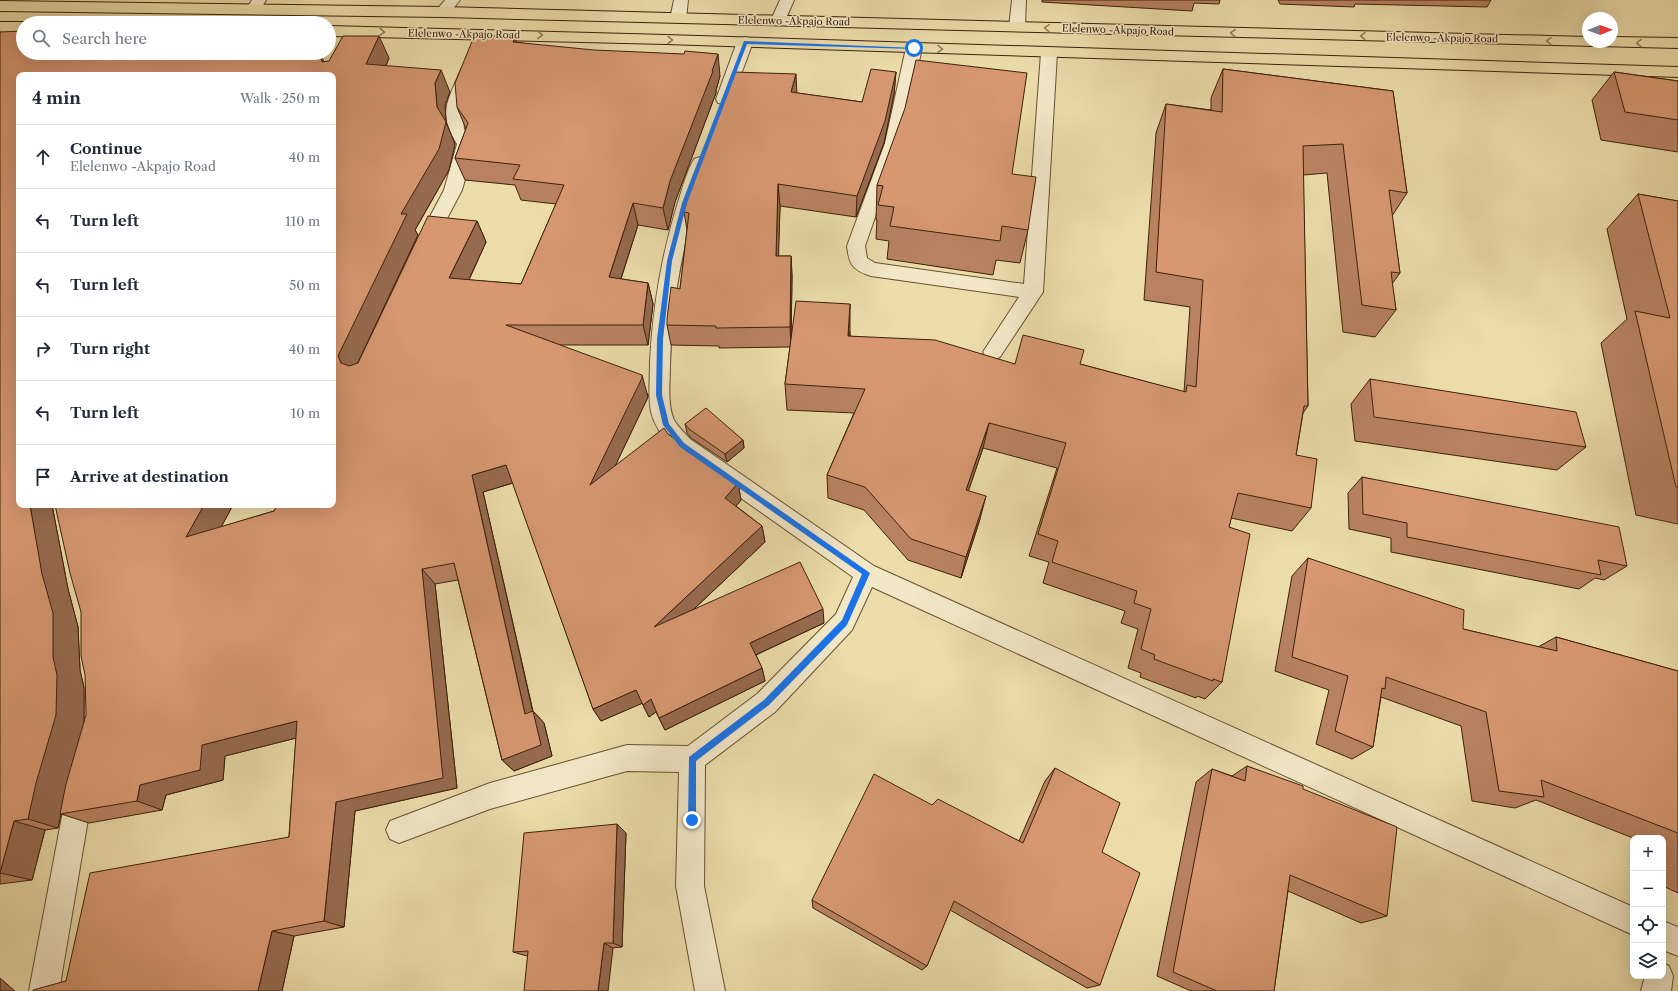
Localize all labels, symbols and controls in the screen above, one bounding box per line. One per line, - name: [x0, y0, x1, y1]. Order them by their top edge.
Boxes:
- north arrow: [1582, 12, 1618, 48]
- street label: Elelenwo -Akpajo Road: [738, 14, 850, 28]
- search box: [16, 16, 336, 60]
- street label: Elelenwo -Akpajo Road: [1062, 22, 1174, 38]
- one-way arrow: [1044, 24, 1050, 32]
- icon: search: [30, 27, 52, 49]
- street label: Elelenwo -Akpajo Road: [408, 27, 520, 41]
- one-way arrow: [379, 28, 385, 36]
- text: Search here: [62, 29, 147, 48]
- one-way arrow: [1230, 29, 1236, 37]
- one-way arrow: [537, 31, 543, 40]
- street label: Elelenwo -Akpajo Road: [1386, 31, 1498, 45]
- one-way arrow: [1360, 32, 1366, 41]
- one-way arrow: [667, 35, 673, 44]
- one-way arrow: [1546, 37, 1552, 45]
- route start: [905, 39, 923, 57]
- one-way arrow: [1636, 39, 1642, 47]
- one-way arrow: [937, 45, 943, 53]
- text: 4 min: [32, 88, 81, 108]
- text: Walk · 250 m: [240, 90, 320, 106]
- text: Continue: [70, 139, 142, 158]
- icon: ahead: [32, 146, 54, 168]
- text: 40 m: [289, 149, 320, 165]
- text: Elelenwo -Akpajo Road: [70, 158, 216, 174]
- icon: left: [32, 210, 54, 232]
- text: Turn left: [70, 211, 139, 230]
- text: 110 m: [285, 213, 320, 229]
- icon: left: [32, 274, 54, 296]
- text: Turn left: [70, 275, 139, 294]
- text: 50 m: [289, 277, 320, 293]
- icon: right: [32, 338, 54, 360]
- text: Turn right: [70, 339, 150, 358]
- text: 40 m: [289, 341, 320, 357]
- icon: left: [32, 402, 54, 424]
- text: Turn left: [70, 403, 139, 422]
- text: 10 m: [291, 405, 320, 421]
- icon: arrive: [32, 466, 54, 488]
- text: Arrive at destination: [70, 467, 229, 486]
- route end: [683, 811, 701, 829]
- map controls: [1630, 835, 1666, 979]
- button: +: [1630, 835, 1666, 871]
- button: −: [1630, 871, 1666, 907]
- button: locate: [1630, 907, 1666, 943]
- button: layers: [1630, 943, 1666, 979]

